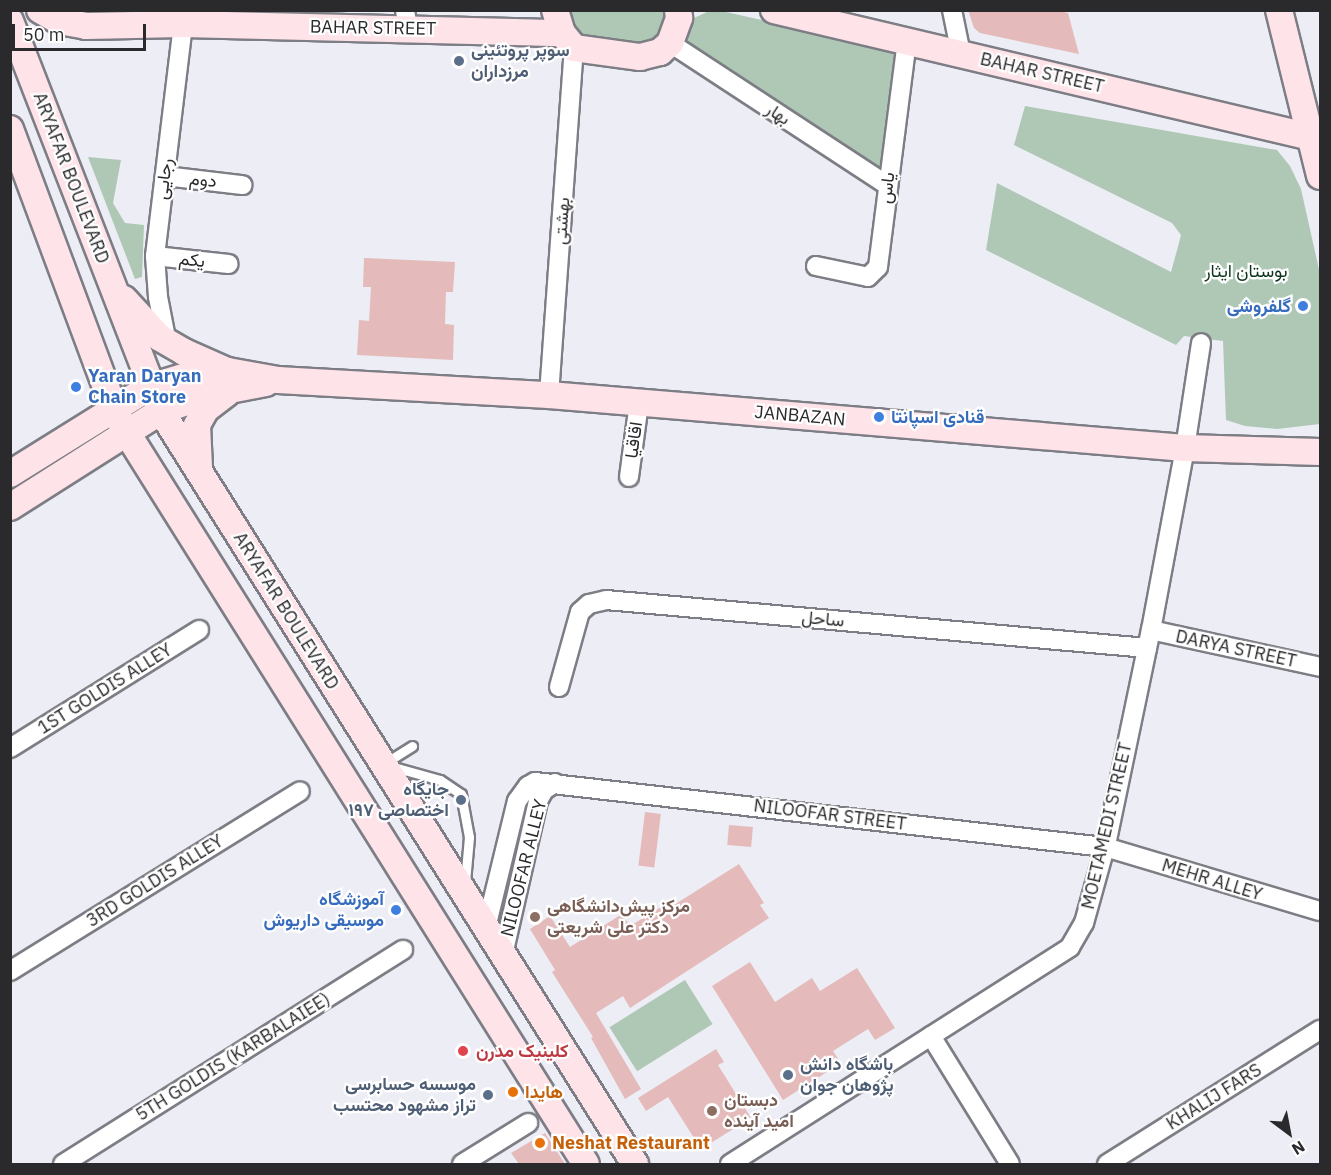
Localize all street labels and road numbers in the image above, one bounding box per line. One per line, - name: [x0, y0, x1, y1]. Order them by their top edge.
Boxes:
- street label: BAHAR STREET: [310, 16, 436, 40]
- street label: BAHAR STREET: [978, 48, 1106, 98]
- street label: ARYAFAR BOULEVARD: [28, 89, 114, 267]
- street label: بهار: [762, 98, 794, 130]
- street label: رجایی: [151, 157, 177, 201]
- street label: دوم: [188, 168, 218, 192]
- street label: یاس: [874, 171, 900, 205]
- street label: بهشتی: [550, 197, 574, 245]
- street label: یکم: [178, 248, 206, 272]
- street label: JANBAZAN: [754, 401, 846, 431]
- street label: اقاقیا: [621, 420, 647, 460]
- street label: ARYAFAR BOULEVARD: [229, 528, 343, 694]
- street label: ساحل: [801, 606, 845, 632]
- street label: DARYA STREET: [1174, 626, 1298, 672]
- street label: 1ST GOLDIS ALLEY: [34, 639, 176, 739]
- street label: MOETAMEDI STREET: [1077, 741, 1137, 911]
- street label: NILOOFAR STREET: [752, 795, 908, 835]
- street label: NILOOFAR ALLEY: [496, 797, 552, 939]
- street label: 3RD GOLDIS ALLEY: [83, 830, 227, 932]
- street label: MEHR ALLEY: [1159, 854, 1265, 906]
- street label: 5TH GOLDIS (KARBALAIEE): [132, 988, 334, 1126]
- street label: KHALIJ FARS: [1162, 1059, 1266, 1135]

